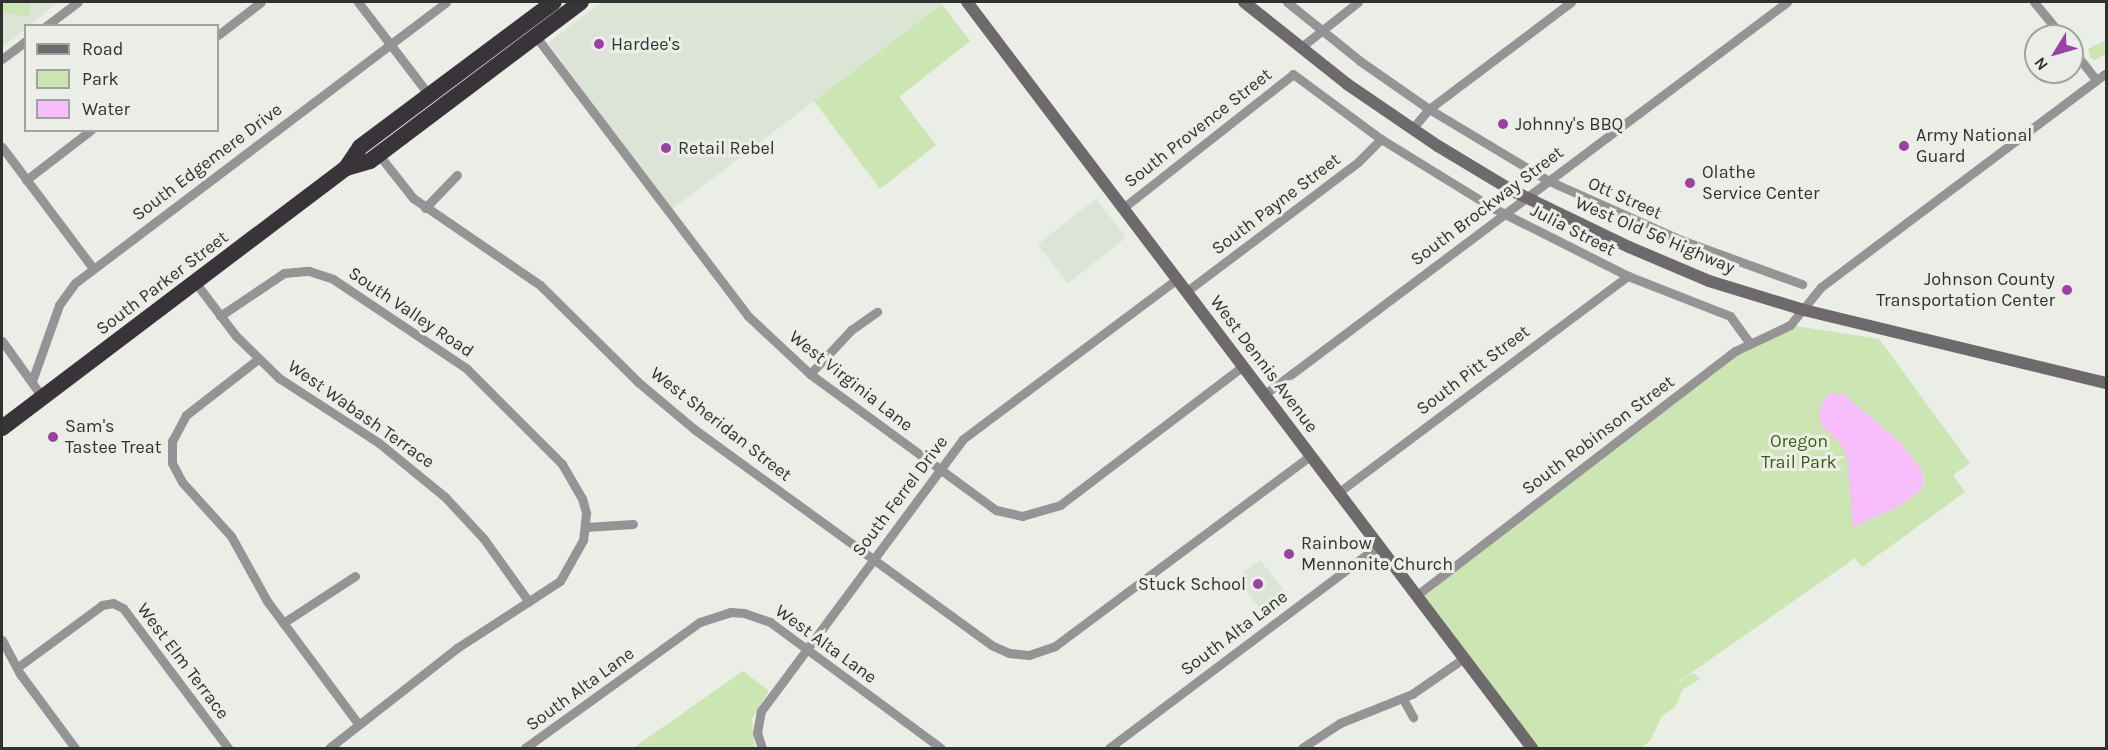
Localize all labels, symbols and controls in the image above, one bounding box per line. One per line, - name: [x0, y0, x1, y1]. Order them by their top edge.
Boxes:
- legend: [24, 24, 219, 132]
- north arrow: [2024, 24, 2084, 84]
- place label: Hardee's: [611, 33, 680, 55]
- marker: Hardee's: [592, 37, 606, 51]
- text: Road: [82, 38, 123, 60]
- text: N: [2030, 54, 2052, 74]
- street label: South Provence Street: [1120, 64, 1276, 192]
- text: Park: [82, 68, 119, 90]
- text: Water: [82, 98, 130, 120]
- street label: South Edgemere Drive: [128, 99, 286, 225]
- place label: Johnny's BBQ: [1515, 113, 1623, 135]
- marker: Johnny's BBQ: [1496, 117, 1510, 131]
- place label: Army National Guard: [1916, 125, 2032, 168]
- place label: Retail Rebel: [678, 137, 775, 159]
- marker: Army National Guard: [1897, 139, 1911, 153]
- marker: Retail Rebel: [659, 141, 673, 155]
- street label: South Brockway Street: [1406, 142, 1568, 270]
- street label: South Payne Street: [1207, 149, 1345, 259]
- place label: Olathe Service Center: [1702, 162, 1820, 204]
- street label: Ott Street: [1585, 172, 1665, 224]
- marker: Olathe Service Center: [1683, 176, 1697, 190]
- street label: West Old 56 Highway: [1572, 192, 1738, 278]
- street label: Julia Street: [1527, 199, 1619, 261]
- street label: South Parker Street: [92, 226, 232, 340]
- street label: South Valley Road: [344, 262, 478, 362]
- place label: Johnson County Transportation Center: [1876, 269, 2055, 312]
- marker: Johnson County Transportation Center: [2060, 283, 2074, 297]
- street label: West Dennis Avenue: [1205, 291, 1323, 437]
- street label: South Pitt Street: [1412, 320, 1534, 420]
- street label: West Virginia Lane: [785, 326, 917, 436]
- street label: West Wabash Terrace: [283, 355, 439, 473]
- street label: West Sheridan Street: [646, 362, 796, 486]
- street label: South Robinson Street: [1518, 371, 1678, 499]
- place label: Sam's Tastee Treat: [65, 416, 161, 458]
- marker: Sam's Tastee Treat: [46, 430, 60, 444]
- street label: South Ferrel Drive: [848, 431, 952, 561]
- park label: Oregon Trail Park: [1761, 431, 1837, 474]
- place label: Rainbow Mennonite Church: [1301, 533, 1453, 576]
- marker: Rainbow Mennonite Church: [1282, 547, 1296, 561]
- place label: Stuck School: [1138, 573, 1246, 595]
- marker: Stuck School: [1251, 577, 1265, 591]
- street label: South Alta Lane: [1176, 586, 1292, 680]
- street label: West Elm Terrace: [132, 599, 234, 723]
- street label: West Alta Lane: [771, 600, 881, 688]
- street label: South Alta Lane: [522, 643, 638, 735]

